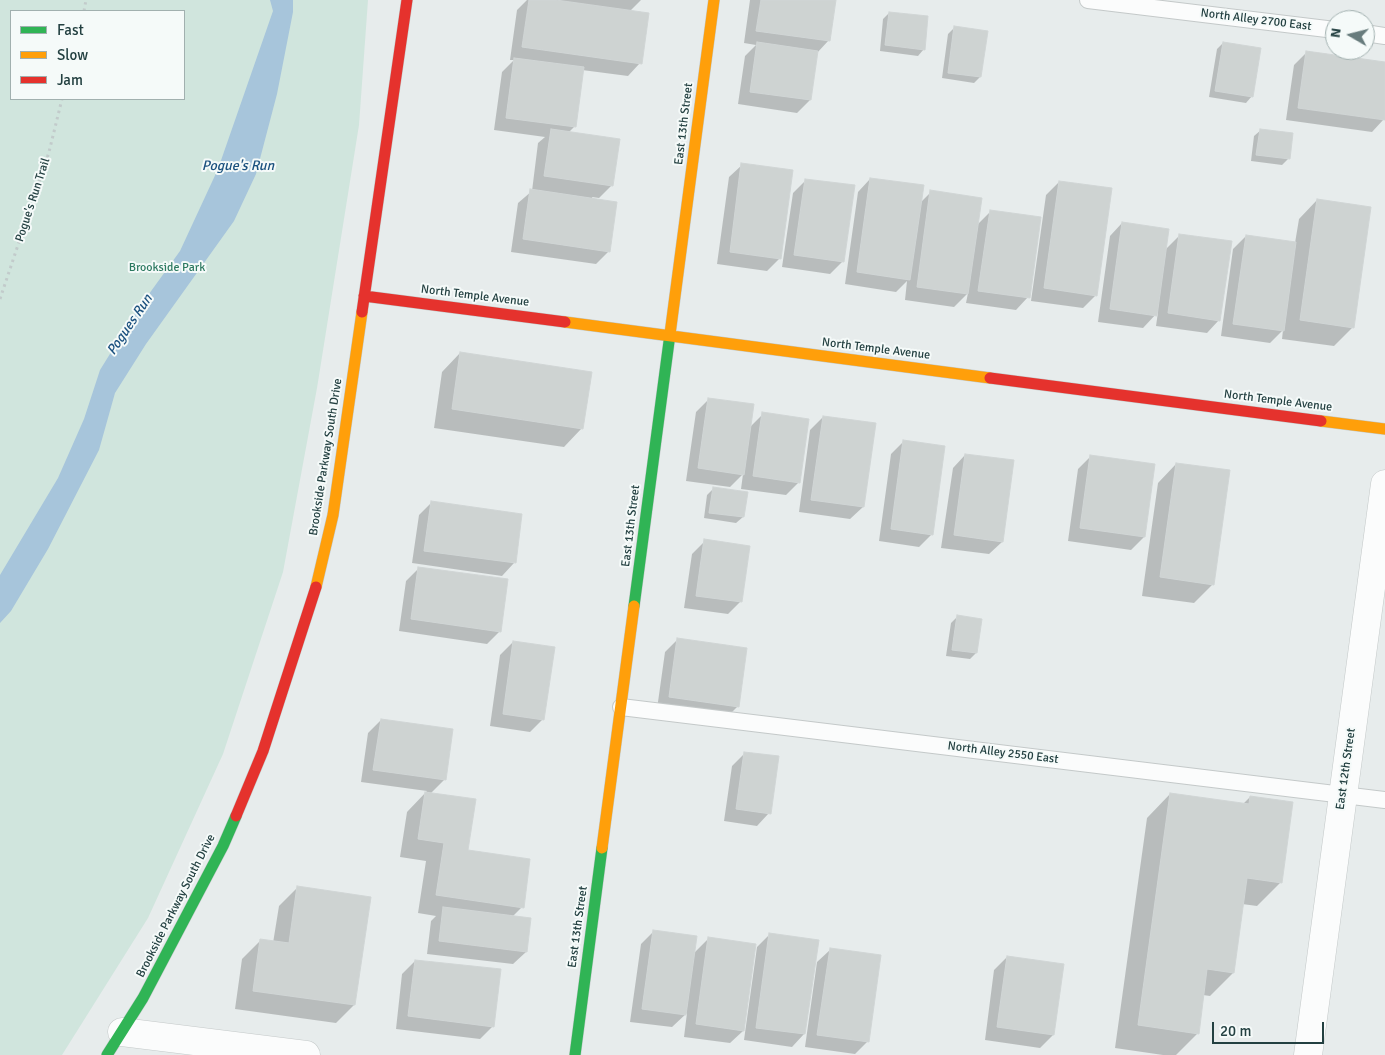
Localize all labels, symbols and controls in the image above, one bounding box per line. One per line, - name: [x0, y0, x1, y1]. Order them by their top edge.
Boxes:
- street label: North Alley 2700 East: [1200, 6, 1312, 34]
- legend: [10, 10, 185, 100]
- north arrow: [1325, 10, 1375, 60]
- text: Fast: [57, 21, 84, 39]
- text: N: [1327, 27, 1345, 39]
- text: Slow: [57, 46, 88, 64]
- text: Jam: [57, 71, 83, 89]
- street label: East 13th Street: [672, 82, 696, 166]
- street label: Pogue's Run Trail: [13, 156, 53, 244]
- water label: Pogue's Run: [202, 158, 274, 174]
- park label: Brookside Park: [129, 261, 205, 275]
- street label: North Temple Avenue: [420, 282, 530, 310]
- water label: Pogues Run: [104, 292, 156, 358]
- street label: North Temple Avenue: [821, 335, 931, 363]
- street label: Brookside Parkway South Drive: [306, 377, 346, 537]
- street label: North Temple Avenue: [1223, 387, 1333, 415]
- street label: East 13th Street: [619, 484, 643, 568]
- street label: East 12th Street: [1333, 727, 1359, 811]
- street label: North Alley 2550 East: [947, 739, 1059, 767]
- street label: Brookside Parkway South Drive: [134, 832, 218, 980]
- street label: East 13th Street: [565, 885, 591, 969]
- scale bar: [1215, 1012, 1328, 1044]
- text: 20 m: [1220, 1022, 1251, 1040]

